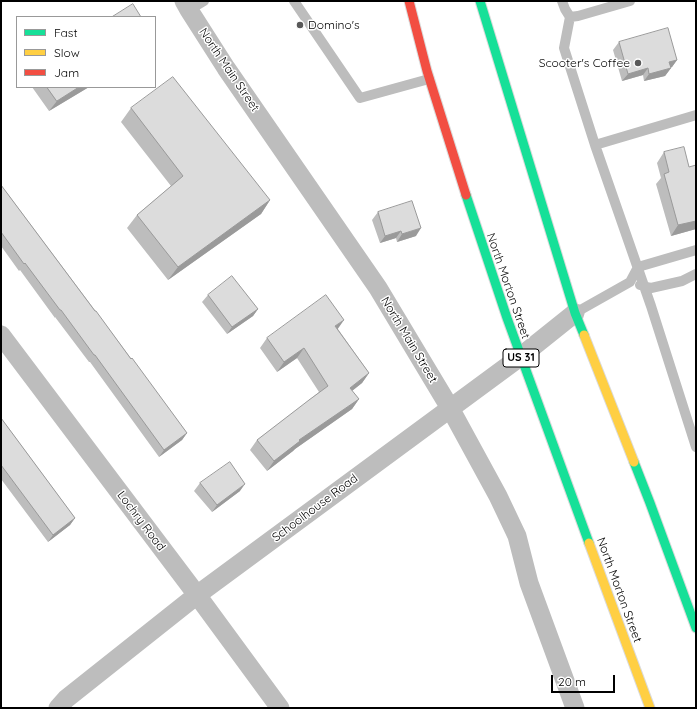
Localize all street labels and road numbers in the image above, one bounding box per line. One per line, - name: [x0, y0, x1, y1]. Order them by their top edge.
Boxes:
- street label: North Main Street: [196, 26, 262, 114]
- street label: North Morton Street: [483, 231, 533, 341]
- street label: North Main Street: [378, 294, 440, 386]
- road number: US 31: [503, 349, 539, 367]
- street label: Schoolhouse Road: [269, 471, 361, 545]
- street label: Lochry Road: [114, 488, 168, 554]
- street label: North Morton Street: [593, 535, 645, 645]

